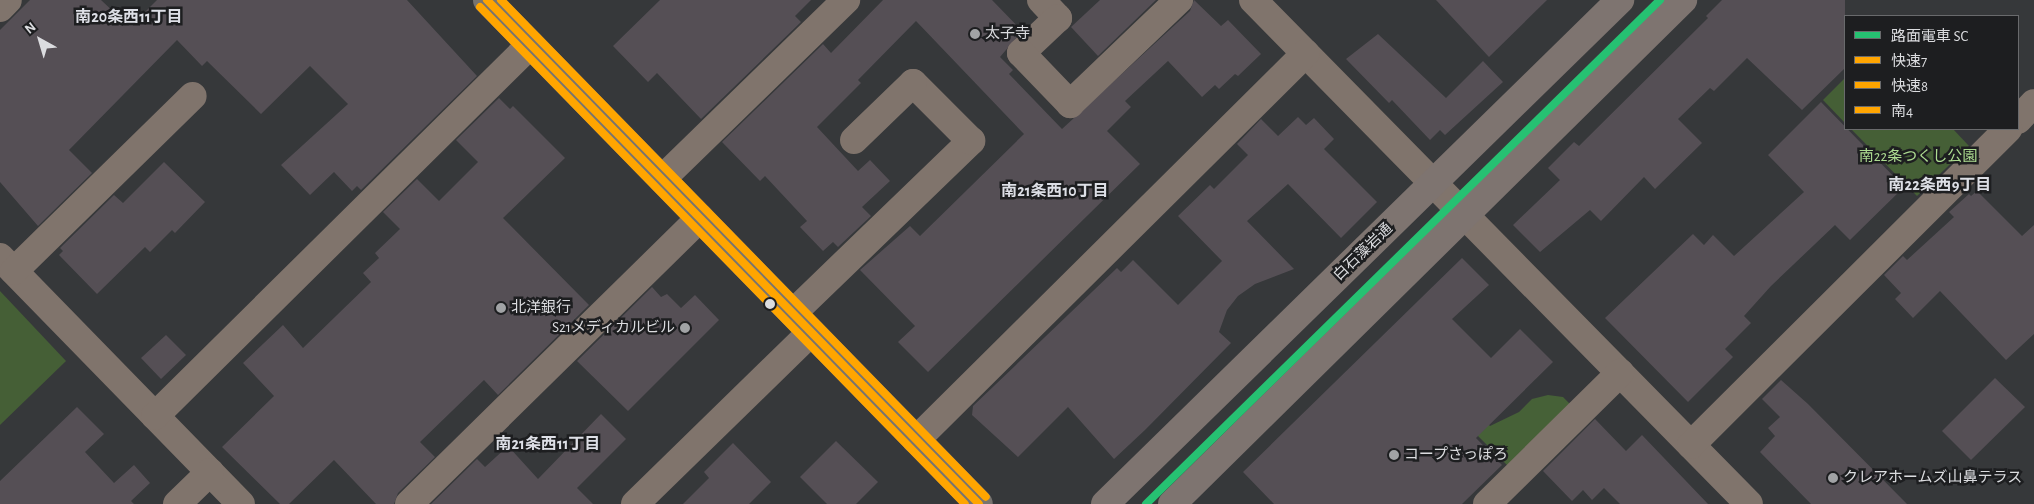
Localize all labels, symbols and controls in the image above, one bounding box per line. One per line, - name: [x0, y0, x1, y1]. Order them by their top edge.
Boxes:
- district label: 南20条西11丁目: [75, 7, 183, 27]
- north arrow: [15, 15, 65, 65]
- legend: [1844, 15, 2019, 130]
- text: N: [22, 20, 39, 37]
- place label: 太子寺: [985, 25, 1030, 43]
- marker: 太子寺: [969, 28, 981, 40]
- text: 路面電車 SC: [1891, 29, 1968, 44]
- text: 快速7: [1891, 54, 1927, 69]
- text: 快速8: [1891, 79, 1928, 94]
- text: 南4: [1891, 104, 1913, 119]
- park label: 南22条つくし公園: [1859, 148, 1977, 166]
- district label: 南22条西9丁目: [1889, 175, 1991, 195]
- district label: 南21条西10丁目: [1001, 181, 1109, 201]
- street label: 白石藻岩通: [1330, 219, 1396, 285]
- place label: 北洋銀行: [511, 299, 571, 317]
- unlabelled marker: [765, 299, 775, 309]
- marker: 北洋銀行: [495, 302, 507, 314]
- place label: S21メディカルビル: [551, 319, 675, 337]
- marker: S21メディカルビル: [679, 322, 691, 334]
- district label: 南21条西11丁目: [496, 434, 600, 454]
- place label: コープさっぽろ: [1404, 446, 1509, 464]
- marker: コープさっぽろ: [1388, 449, 1400, 461]
- place label: クレアホームズ山鼻テラス: [1843, 469, 2023, 487]
- marker: クレアホームズ山鼻テラス: [1827, 472, 1839, 484]

